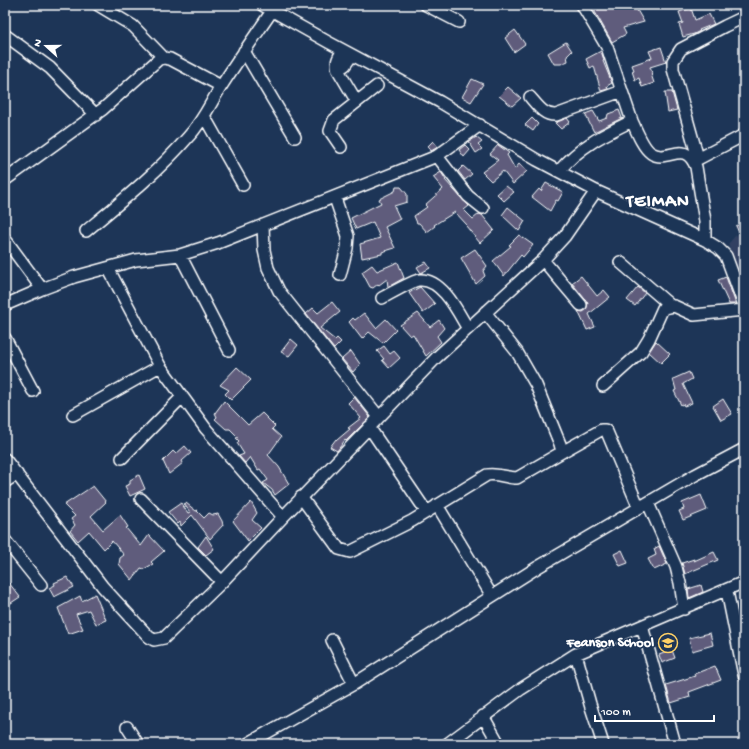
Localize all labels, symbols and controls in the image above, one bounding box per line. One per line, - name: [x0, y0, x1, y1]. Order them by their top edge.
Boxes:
- north arrow: [26, 26, 66, 66]
- text: N: [32, 38, 45, 49]
- district label: TEIMAN: [624, 192, 690, 213]
- school or university icon: Feanson School: [657, 632, 679, 654]
- place label: Feanson School: [565, 635, 654, 652]
- scale bar: [595, 697, 714, 723]
- text: 100 m: [600, 706, 631, 720]

